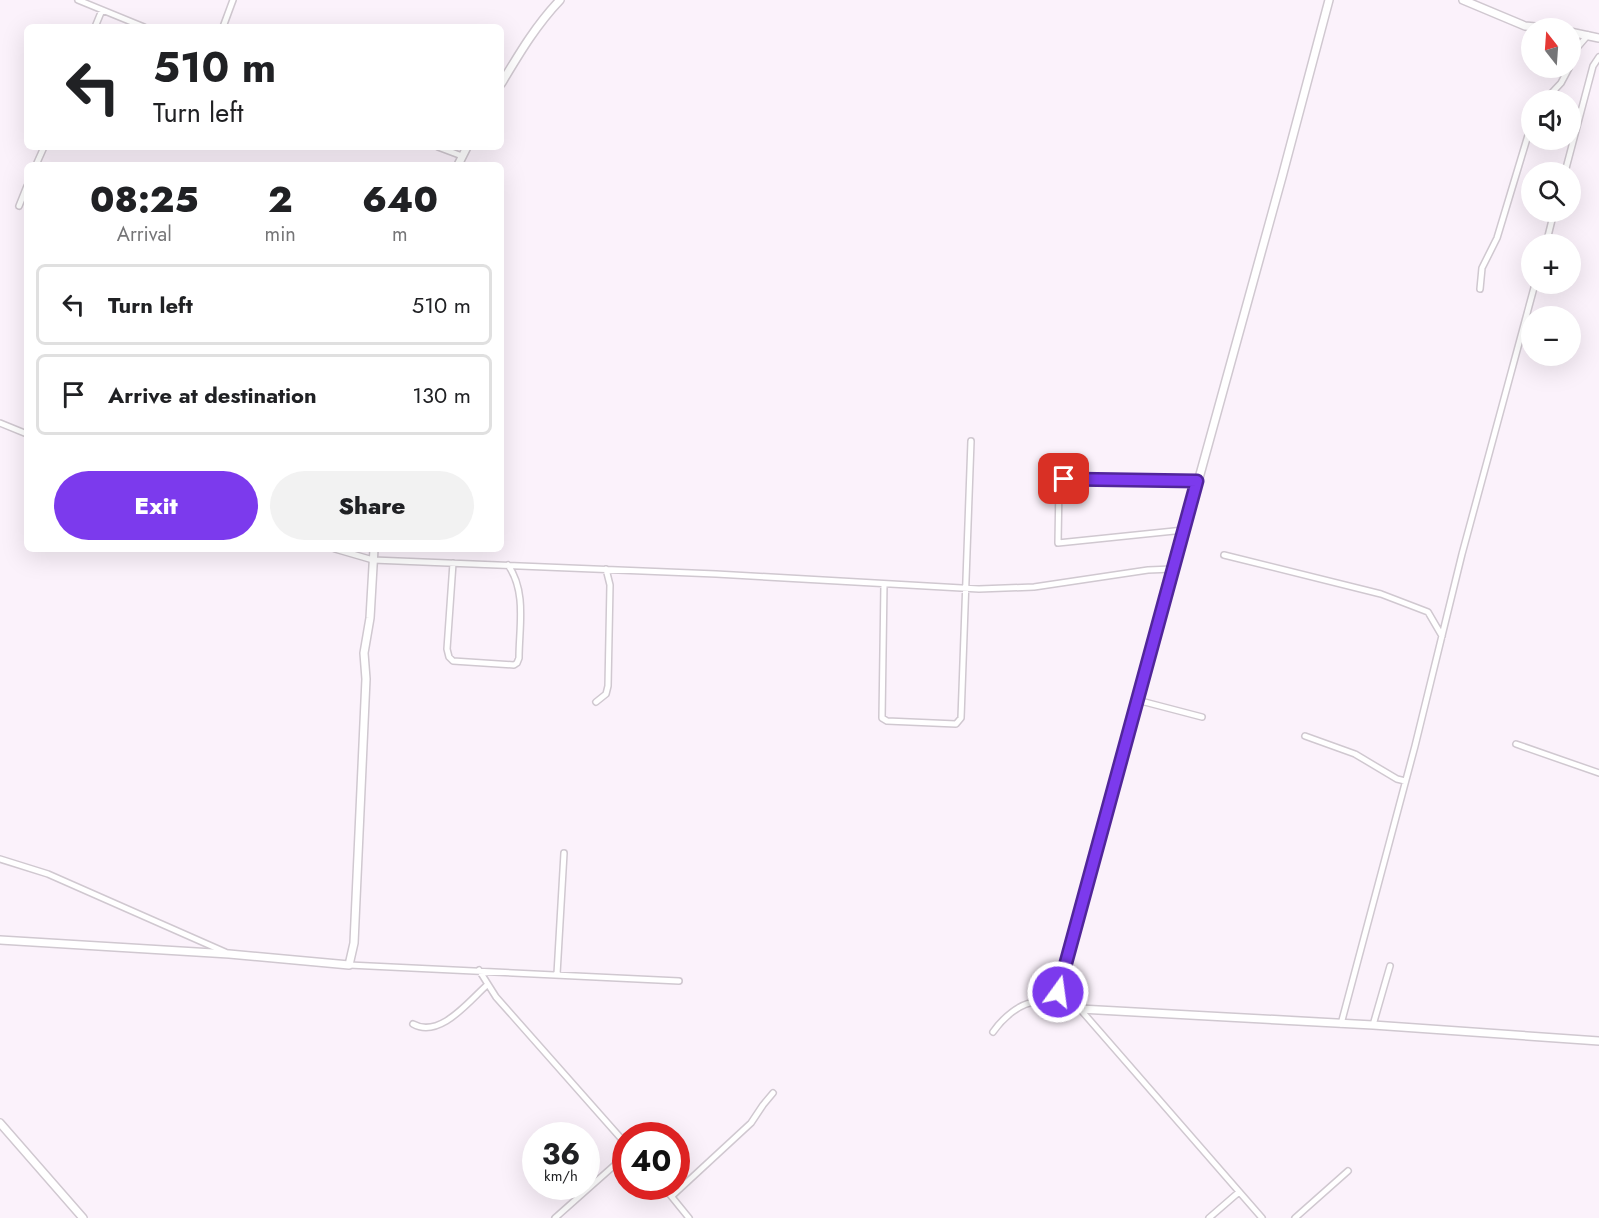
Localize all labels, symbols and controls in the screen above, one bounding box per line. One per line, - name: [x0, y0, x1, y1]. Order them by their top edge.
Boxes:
- north arrow: [1521, 18, 1581, 78]
- map controls: [1521, 18, 1581, 366]
- text: 510 m: [153, 37, 276, 98]
- icon: left: [54, 48, 132, 126]
- button: sound: [1521, 90, 1581, 150]
- text: Turn left: [153, 93, 243, 132]
- button: search: [1521, 162, 1581, 222]
- text: 08:25: [90, 173, 199, 225]
- text: 2: [268, 173, 293, 225]
- text: 640: [362, 173, 438, 225]
- text: Arrival: [117, 220, 172, 249]
- text: min: [265, 220, 296, 249]
- text: m: [392, 220, 408, 249]
- button: +: [1521, 234, 1581, 294]
- icon: left: [57, 288, 90, 321]
- text: Turn left: [108, 289, 193, 321]
- text: 510 m: [412, 289, 471, 321]
- button: −: [1521, 306, 1581, 366]
- icon: arrive: [57, 378, 90, 411]
- text: Arrive at destination: [108, 379, 317, 411]
- text: 130 m: [412, 379, 471, 411]
- pin: [1038, 453, 1089, 504]
- icon: arrive: [1047, 462, 1080, 495]
- button: Exit: [54, 471, 258, 540]
- button: Share: [270, 471, 474, 540]
- position arrow: [1026, 960, 1090, 1024]
- speed limit sign: 40: [612, 1122, 690, 1200]
- text: 36: [542, 1132, 580, 1175]
- text: km/h: [544, 1165, 578, 1187]

